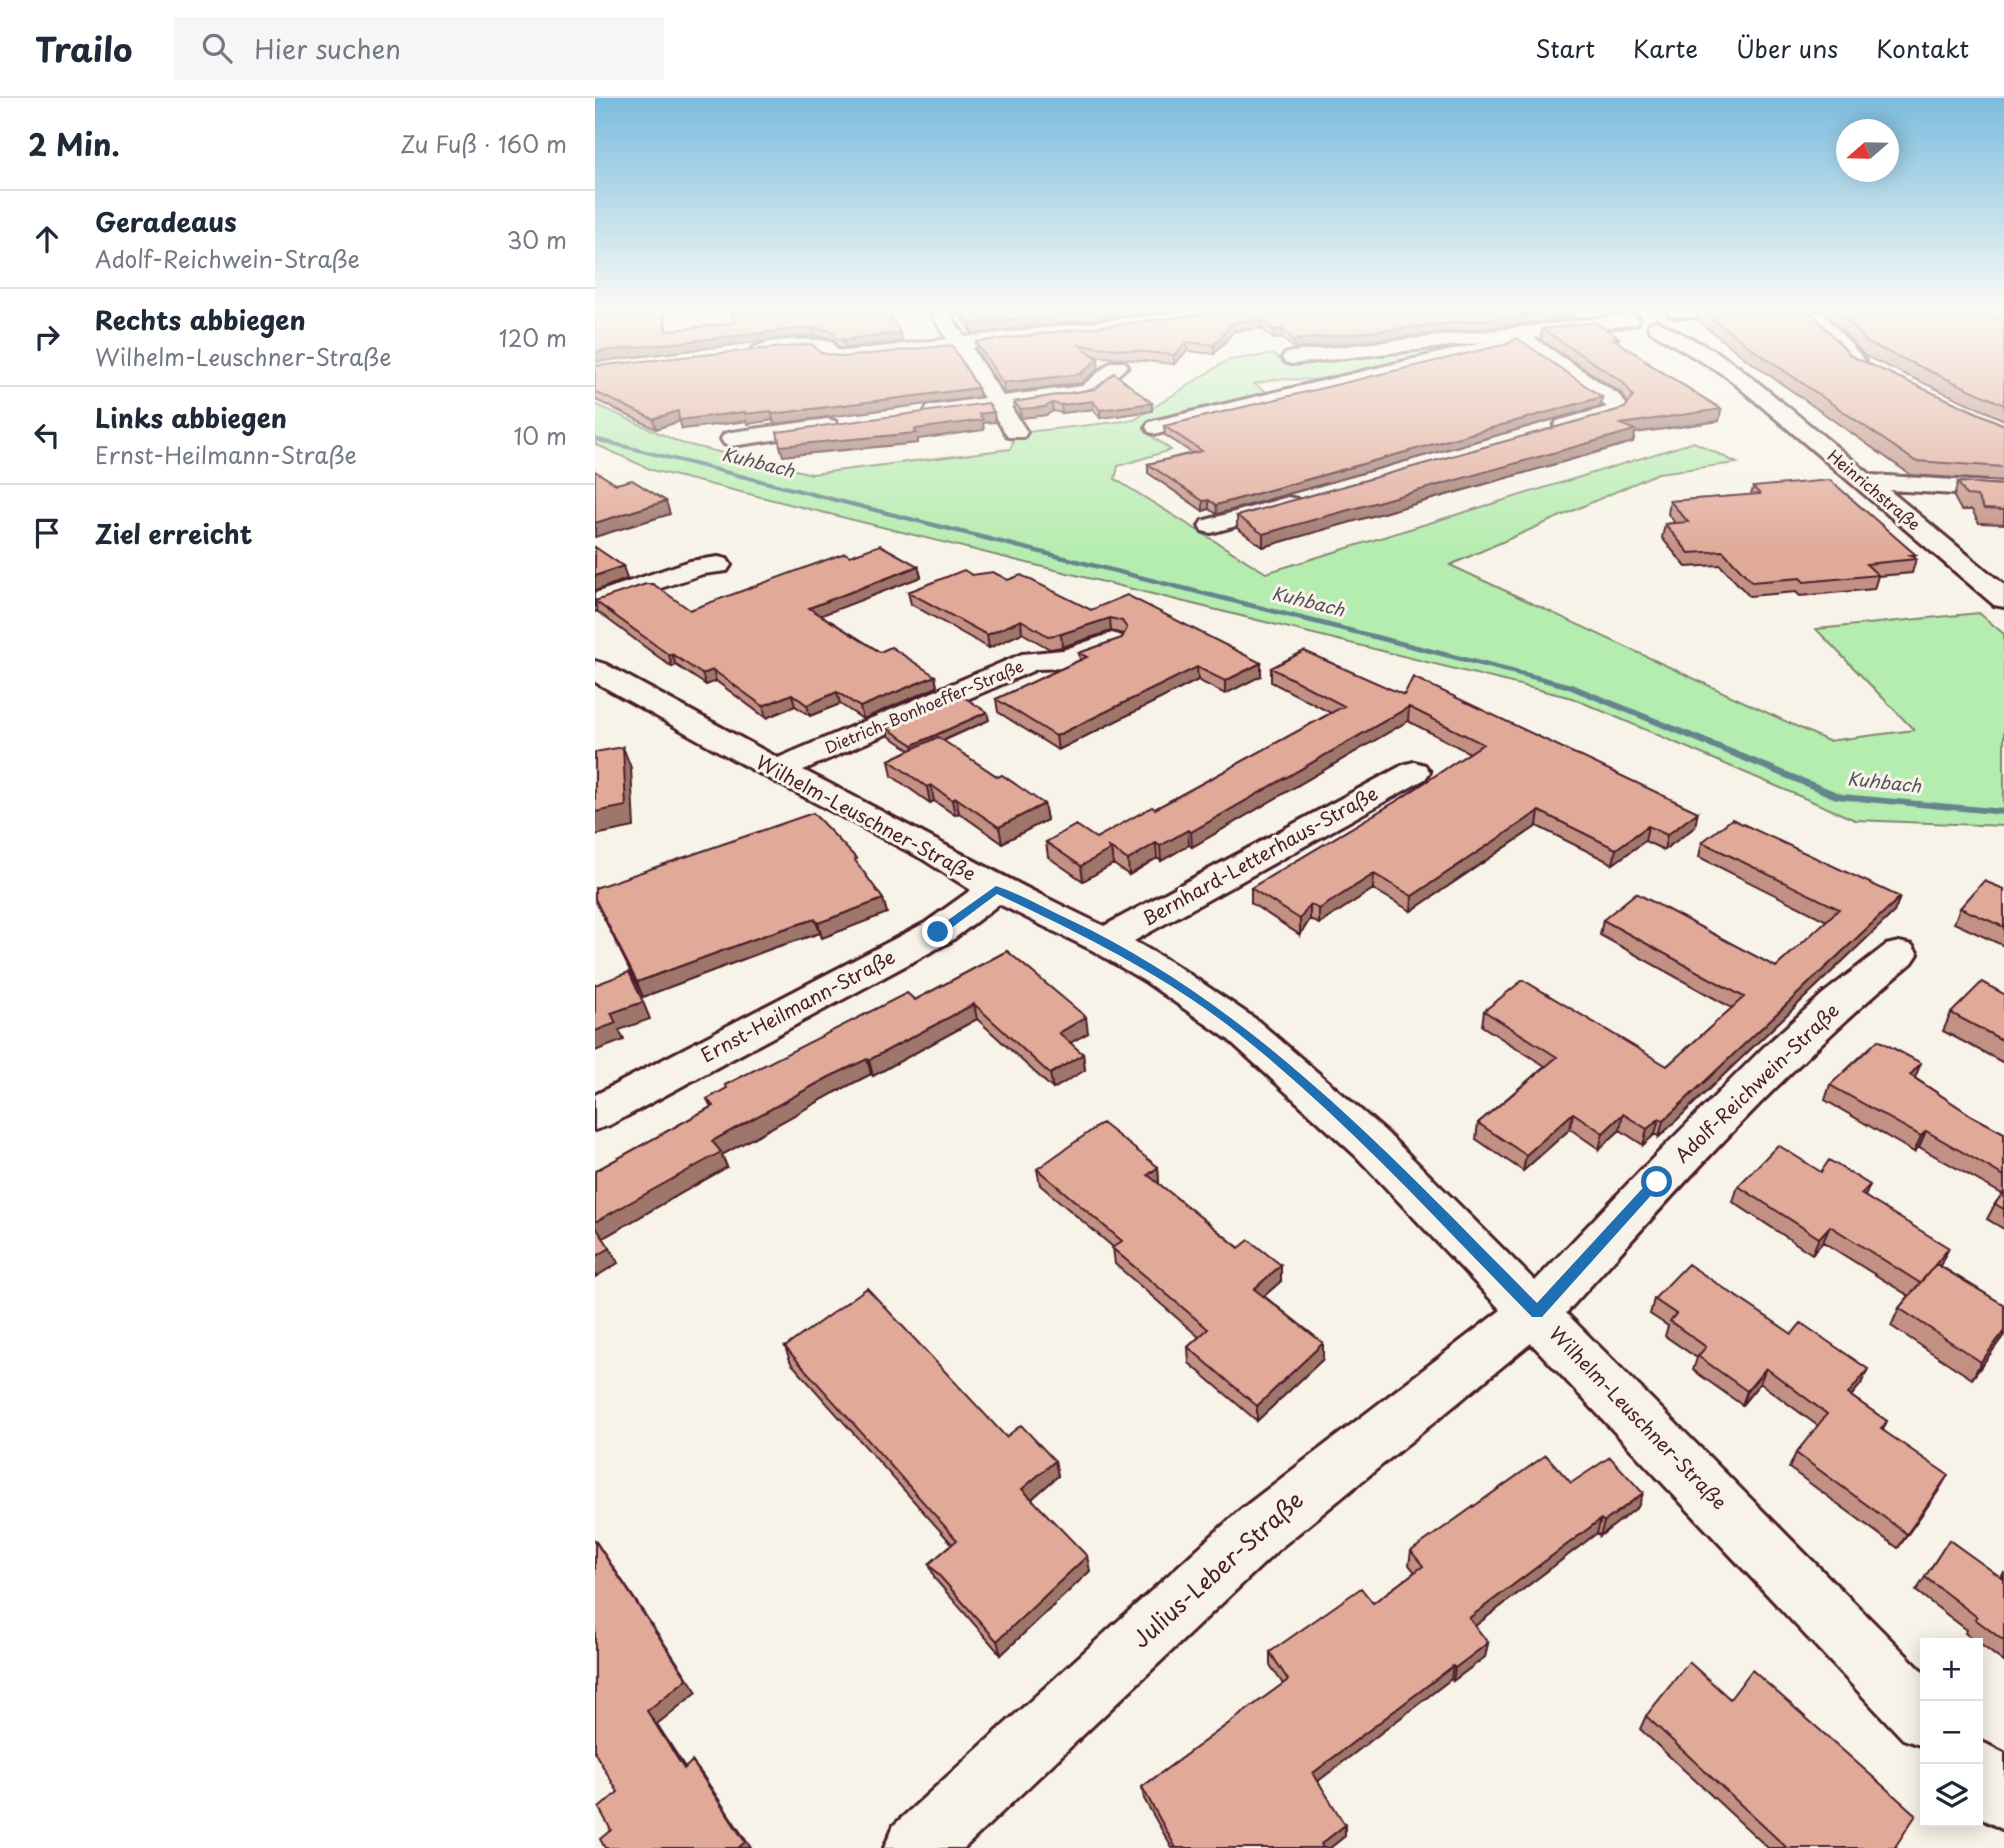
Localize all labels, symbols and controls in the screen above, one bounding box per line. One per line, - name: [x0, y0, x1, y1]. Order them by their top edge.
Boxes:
- search box: [174, 17, 664, 80]
- text: Trailo: [35, 23, 132, 73]
- icon: search: [198, 29, 236, 67]
- text: Hier suchen: [254, 29, 401, 68]
- text: Start: [1535, 30, 1595, 66]
- text: Karte: [1633, 30, 1698, 66]
- text: Über uns: [1736, 30, 1838, 66]
- text: Kontakt: [1876, 30, 1969, 66]
- north arrow: [1836, 119, 1899, 182]
- text: 2 Min.: [28, 121, 120, 166]
- text: Zu Fuß · 160 m: [400, 126, 567, 161]
- text: Geradeaus: [95, 202, 237, 241]
- icon: ahead: [28, 220, 66, 258]
- text: 30 m: [506, 222, 567, 257]
- text: Adolf-Reichwein-Straße: [95, 241, 360, 276]
- text: Rechts abbiegen: [95, 300, 306, 339]
- icon: right: [28, 318, 66, 356]
- text: 120 m: [499, 320, 567, 355]
- text: Wilhelm-Leuschner-Straße: [95, 339, 391, 374]
- text: Links abbiegen: [95, 398, 287, 437]
- icon: left: [28, 416, 66, 454]
- text: 10 m: [513, 418, 567, 453]
- text: Ernst-Heilmann-Straße: [95, 437, 357, 472]
- water label: Kuhbach: [719, 440, 798, 484]
- street label: Heinrichstraße: [1823, 443, 1926, 535]
- icon: arrive: [28, 514, 66, 552]
- text: Ziel erreicht: [95, 514, 253, 553]
- water label: Kuhbach: [1269, 579, 1348, 623]
- street label: Dietrich-Bonhoeffer-Straße: [820, 653, 1027, 759]
- street label: Wilhelm-Leuschner-Straße: [752, 747, 981, 887]
- water label: Kuhbach: [1846, 764, 1923, 799]
- street label: Bernhard-Letterhaus-Straße: [1137, 779, 1382, 932]
- route end: [922, 916, 953, 947]
- street label: Ernst-Heilmann-Straße: [696, 942, 900, 1068]
- street label: Adolf-Reichwein-Straße: [1668, 996, 1845, 1168]
- route start: [1641, 1166, 1672, 1197]
- street label: Wilhelm-Leuschner-Straße: [1544, 1320, 1734, 1515]
- street label: Julius-Leber-Straße: [1123, 1482, 1311, 1656]
- map controls: [1920, 1638, 1983, 1827]
- button: +: [1920, 1638, 1983, 1701]
- button: −: [1920, 1701, 1983, 1764]
- button: layers: [1920, 1764, 1983, 1827]

